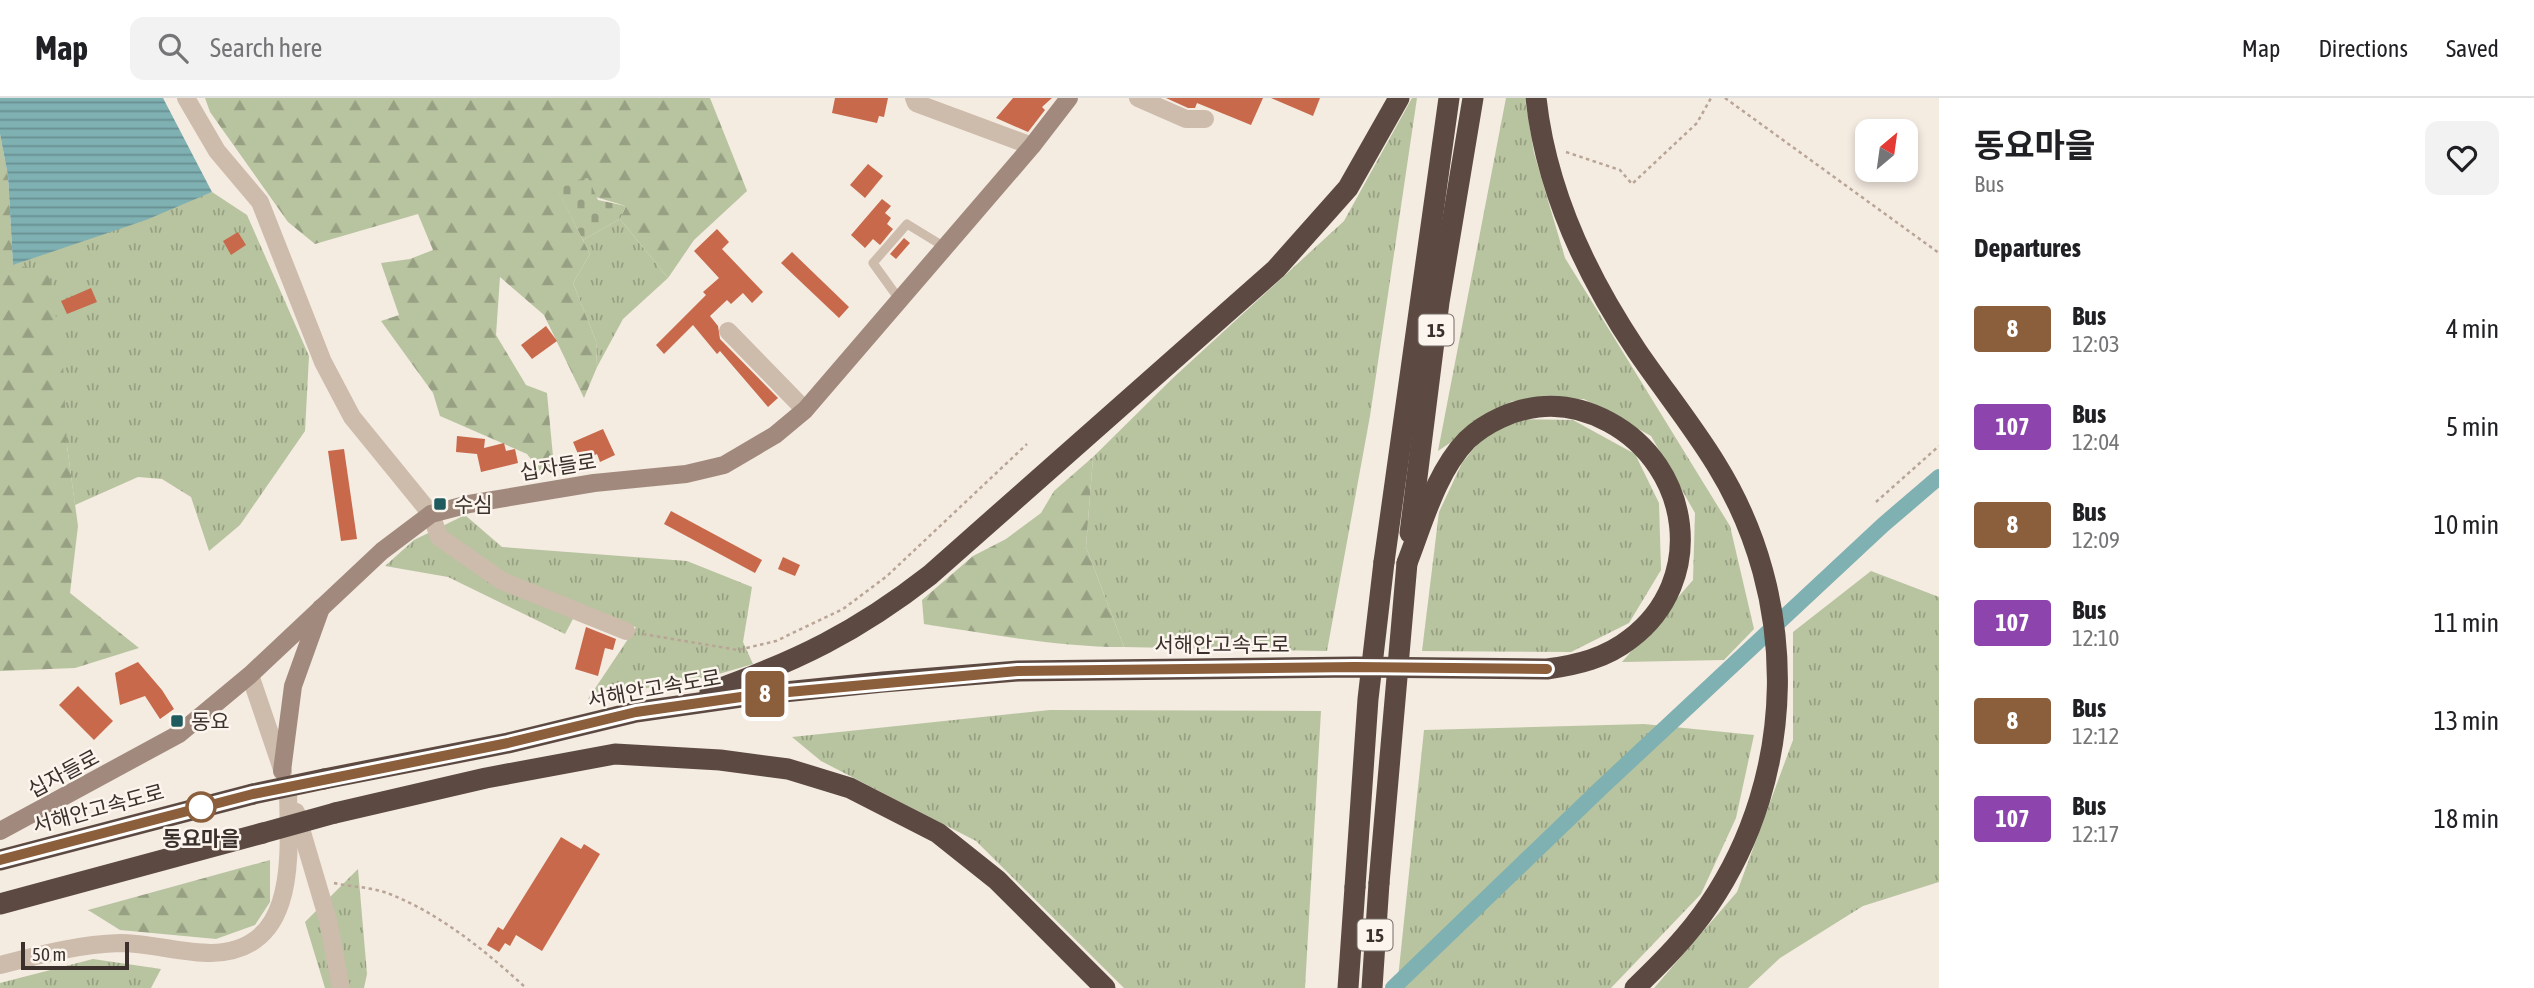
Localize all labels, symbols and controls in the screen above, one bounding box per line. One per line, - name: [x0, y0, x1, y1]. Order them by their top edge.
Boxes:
- search box: [130, 17, 620, 80]
- text: Map: [35, 29, 88, 67]
- icon: search: [154, 29, 192, 67]
- text: Search here: [210, 33, 322, 63]
- text: Map: [2242, 35, 2280, 62]
- text: Directions: [2318, 35, 2408, 62]
- text: Saved: [2446, 35, 2499, 62]
- north arrow: [1855, 119, 1918, 182]
- map controls: [1855, 119, 1918, 182]
- button: heart: [2425, 121, 2499, 195]
- text: 동요마을: [1974, 126, 2095, 164]
- text: Bus: [1974, 171, 2004, 197]
- text: Departures: [1974, 233, 2081, 263]
- text: Bus: [2072, 301, 2106, 331]
- road number: 15: [1418, 314, 1454, 346]
- text: 4 min: [2446, 314, 2499, 344]
- text: 8: [2007, 315, 2018, 342]
- text: 12:03: [2072, 331, 2120, 357]
- text: Bus: [2072, 399, 2106, 429]
- text: 5 min: [2446, 412, 2499, 442]
- text: 107: [1996, 413, 2029, 440]
- text: 12:04: [2072, 429, 2120, 455]
- street label: 십자들로: [518, 448, 598, 484]
- place label: 수심: [454, 492, 493, 516]
- marker: 수심: [432, 496, 448, 512]
- text: Bus: [2072, 497, 2106, 527]
- text: 10 min: [2434, 510, 2499, 540]
- text: 8: [2007, 511, 2018, 538]
- text: 12:09: [2072, 527, 2120, 553]
- text: Bus: [2072, 595, 2106, 625]
- text: 11 min: [2434, 608, 2499, 638]
- text: 107: [1996, 609, 2029, 636]
- text: 12:10: [2072, 625, 2119, 651]
- street label: 서해안고속도로: [1154, 632, 1290, 656]
- street label: 서해안고속도로: [585, 664, 723, 712]
- line badge: 8: [742, 671, 788, 717]
- text: 8: [759, 680, 771, 707]
- text: Bus: [2072, 693, 2106, 723]
- text: 13 min: [2434, 706, 2499, 736]
- text: 8: [2007, 707, 2018, 734]
- place label: 동요: [191, 709, 230, 733]
- marker: 동요: [169, 713, 185, 729]
- text: 12:12: [2072, 723, 2119, 749]
- street label: 십자들로: [23, 744, 103, 802]
- street label: 서해안고속도로: [30, 779, 166, 837]
- text: Bus: [2072, 791, 2106, 821]
- marker: 동요마을: [186, 792, 216, 822]
- text: 18 min: [2434, 804, 2499, 834]
- text: 107: [1996, 805, 2029, 832]
- text: 12:17: [2072, 821, 2119, 847]
- place label: 동요마을: [162, 826, 240, 850]
- road number: 15: [1358, 920, 1392, 950]
- scale bar: [21, 939, 130, 971]
- text: 50 m: [32, 943, 66, 965]

